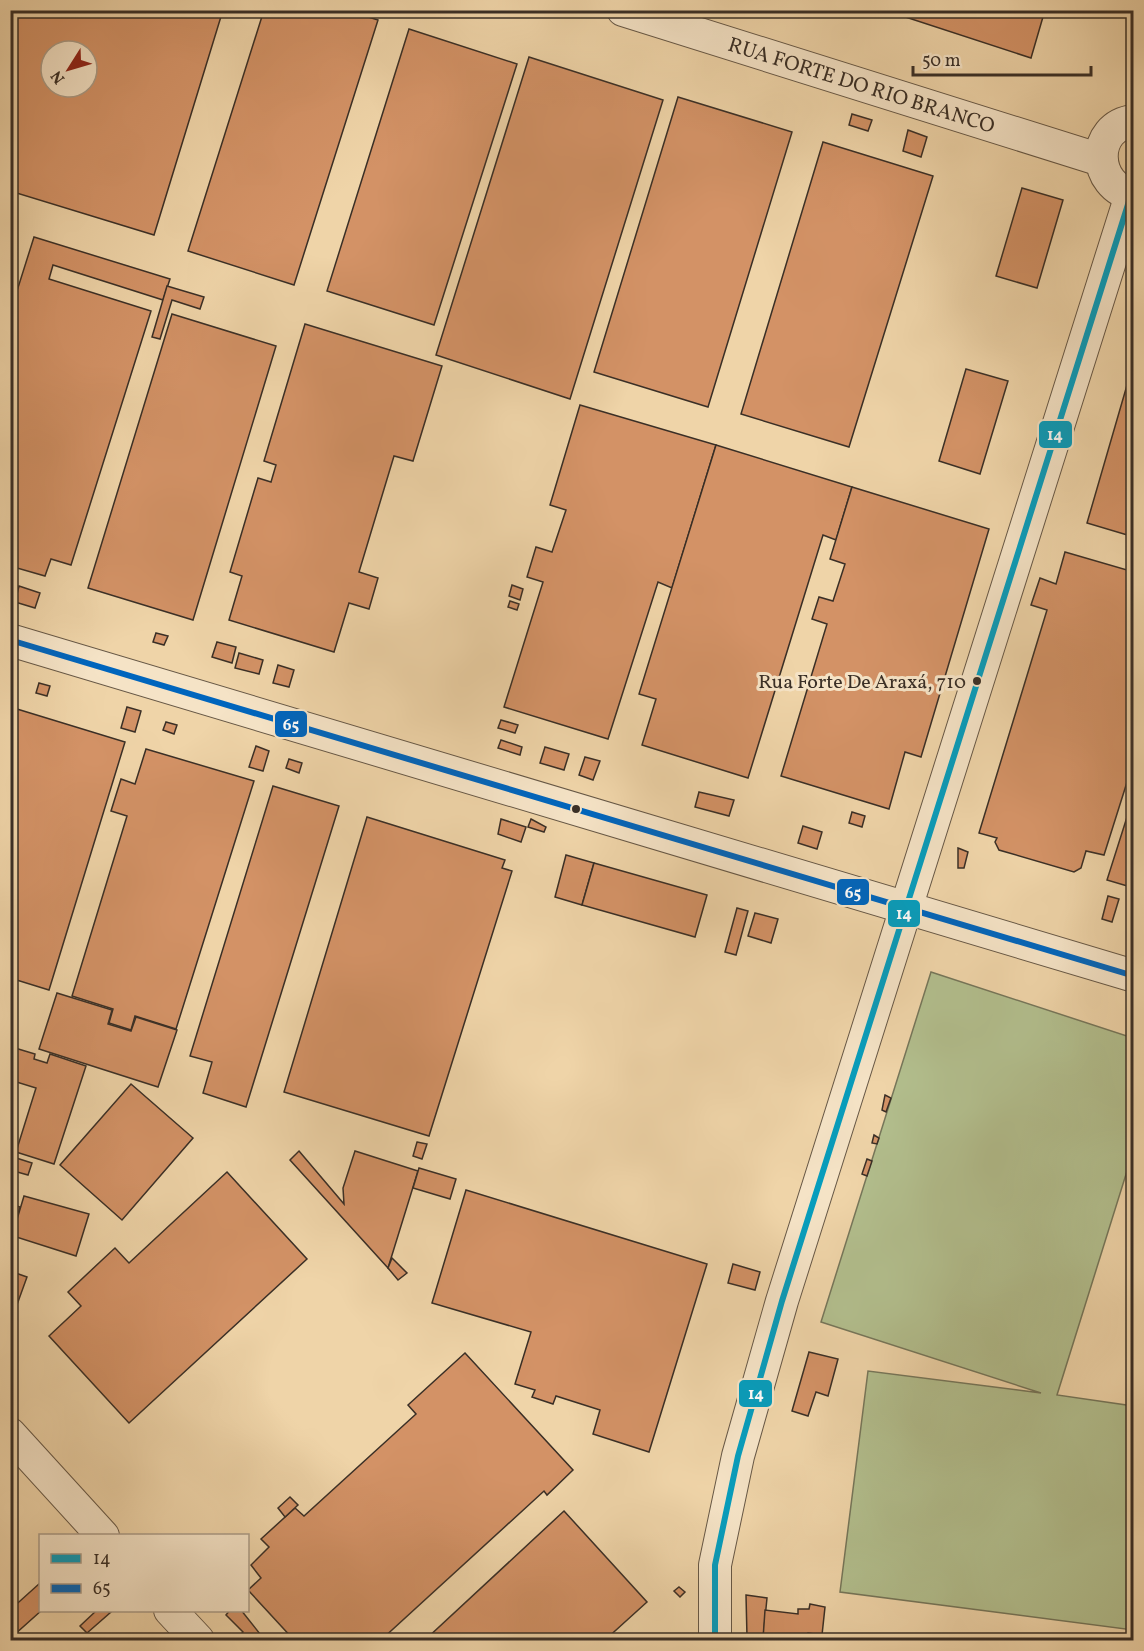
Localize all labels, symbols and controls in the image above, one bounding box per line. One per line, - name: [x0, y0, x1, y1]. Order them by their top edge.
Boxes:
- street label: RUA FORTE DO RIO BRANCO: [724, 31, 998, 142]
- north arrow: [39, 39, 99, 99]
- scale bar: [913, 39, 1092, 77]
- text: 50 m: [922, 49, 961, 74]
- text: N: [46, 65, 71, 88]
- line badge: 14: [1038, 420, 1073, 449]
- text: 14: [1047, 425, 1063, 447]
- place label: Rua Forte De Araxá, 710: [758, 669, 966, 697]
- marker: Rua Forte De Araxá, 710: [971, 675, 983, 687]
- line badge: 65: [274, 710, 308, 738]
- text: 65: [283, 715, 300, 737]
- unlabelled marker: [570, 803, 582, 815]
- line badge: 65: [836, 878, 870, 906]
- text: 65: [845, 883, 862, 905]
- line badge: 14: [887, 899, 921, 928]
- text: 14: [896, 904, 912, 926]
- line badge: 14: [738, 1379, 773, 1408]
- text: 14: [748, 1384, 764, 1406]
- legend: [39, 1534, 249, 1612]
- text: 14: [93, 1547, 111, 1572]
- text: 65: [93, 1577, 111, 1602]

